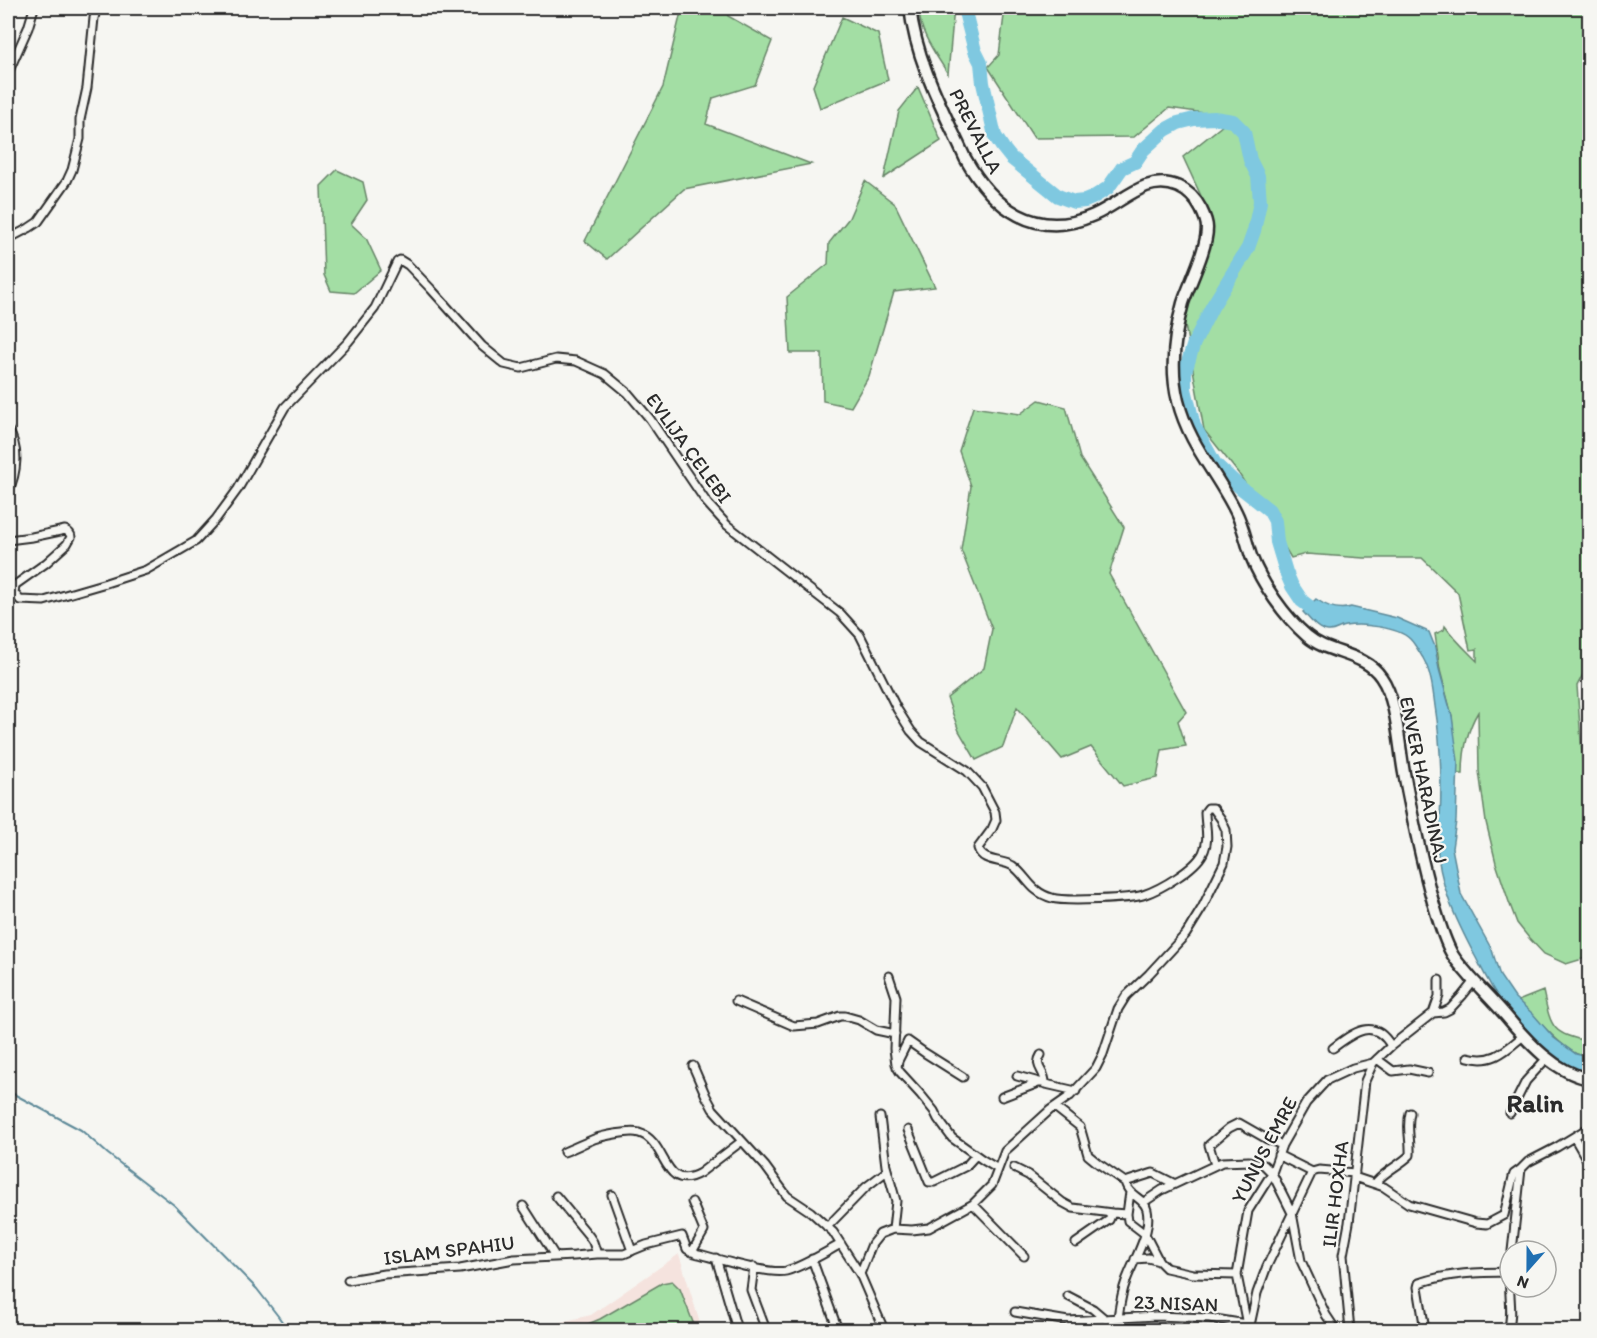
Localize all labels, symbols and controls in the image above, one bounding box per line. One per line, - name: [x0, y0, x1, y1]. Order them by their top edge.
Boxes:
- street label: PREVALLA: [944, 84, 1008, 178]
- street label: EVLIJA ÇELEBI: [641, 388, 737, 508]
- street label: ENVER HARADINAJ: [1395, 694, 1453, 866]
- district label: Ralin: [1506, 1087, 1564, 1119]
- street label: YUNUS EMRE: [1226, 1093, 1302, 1207]
- street label: ILIR HOXHA: [1317, 1139, 1353, 1249]
- street label: ISLAM SPAHIU: [382, 1230, 516, 1270]
- north arrow: [1498, 1239, 1558, 1299]
- text: N: [1514, 1272, 1531, 1293]
- street label: 23 NISAN: [1133, 1290, 1219, 1316]

